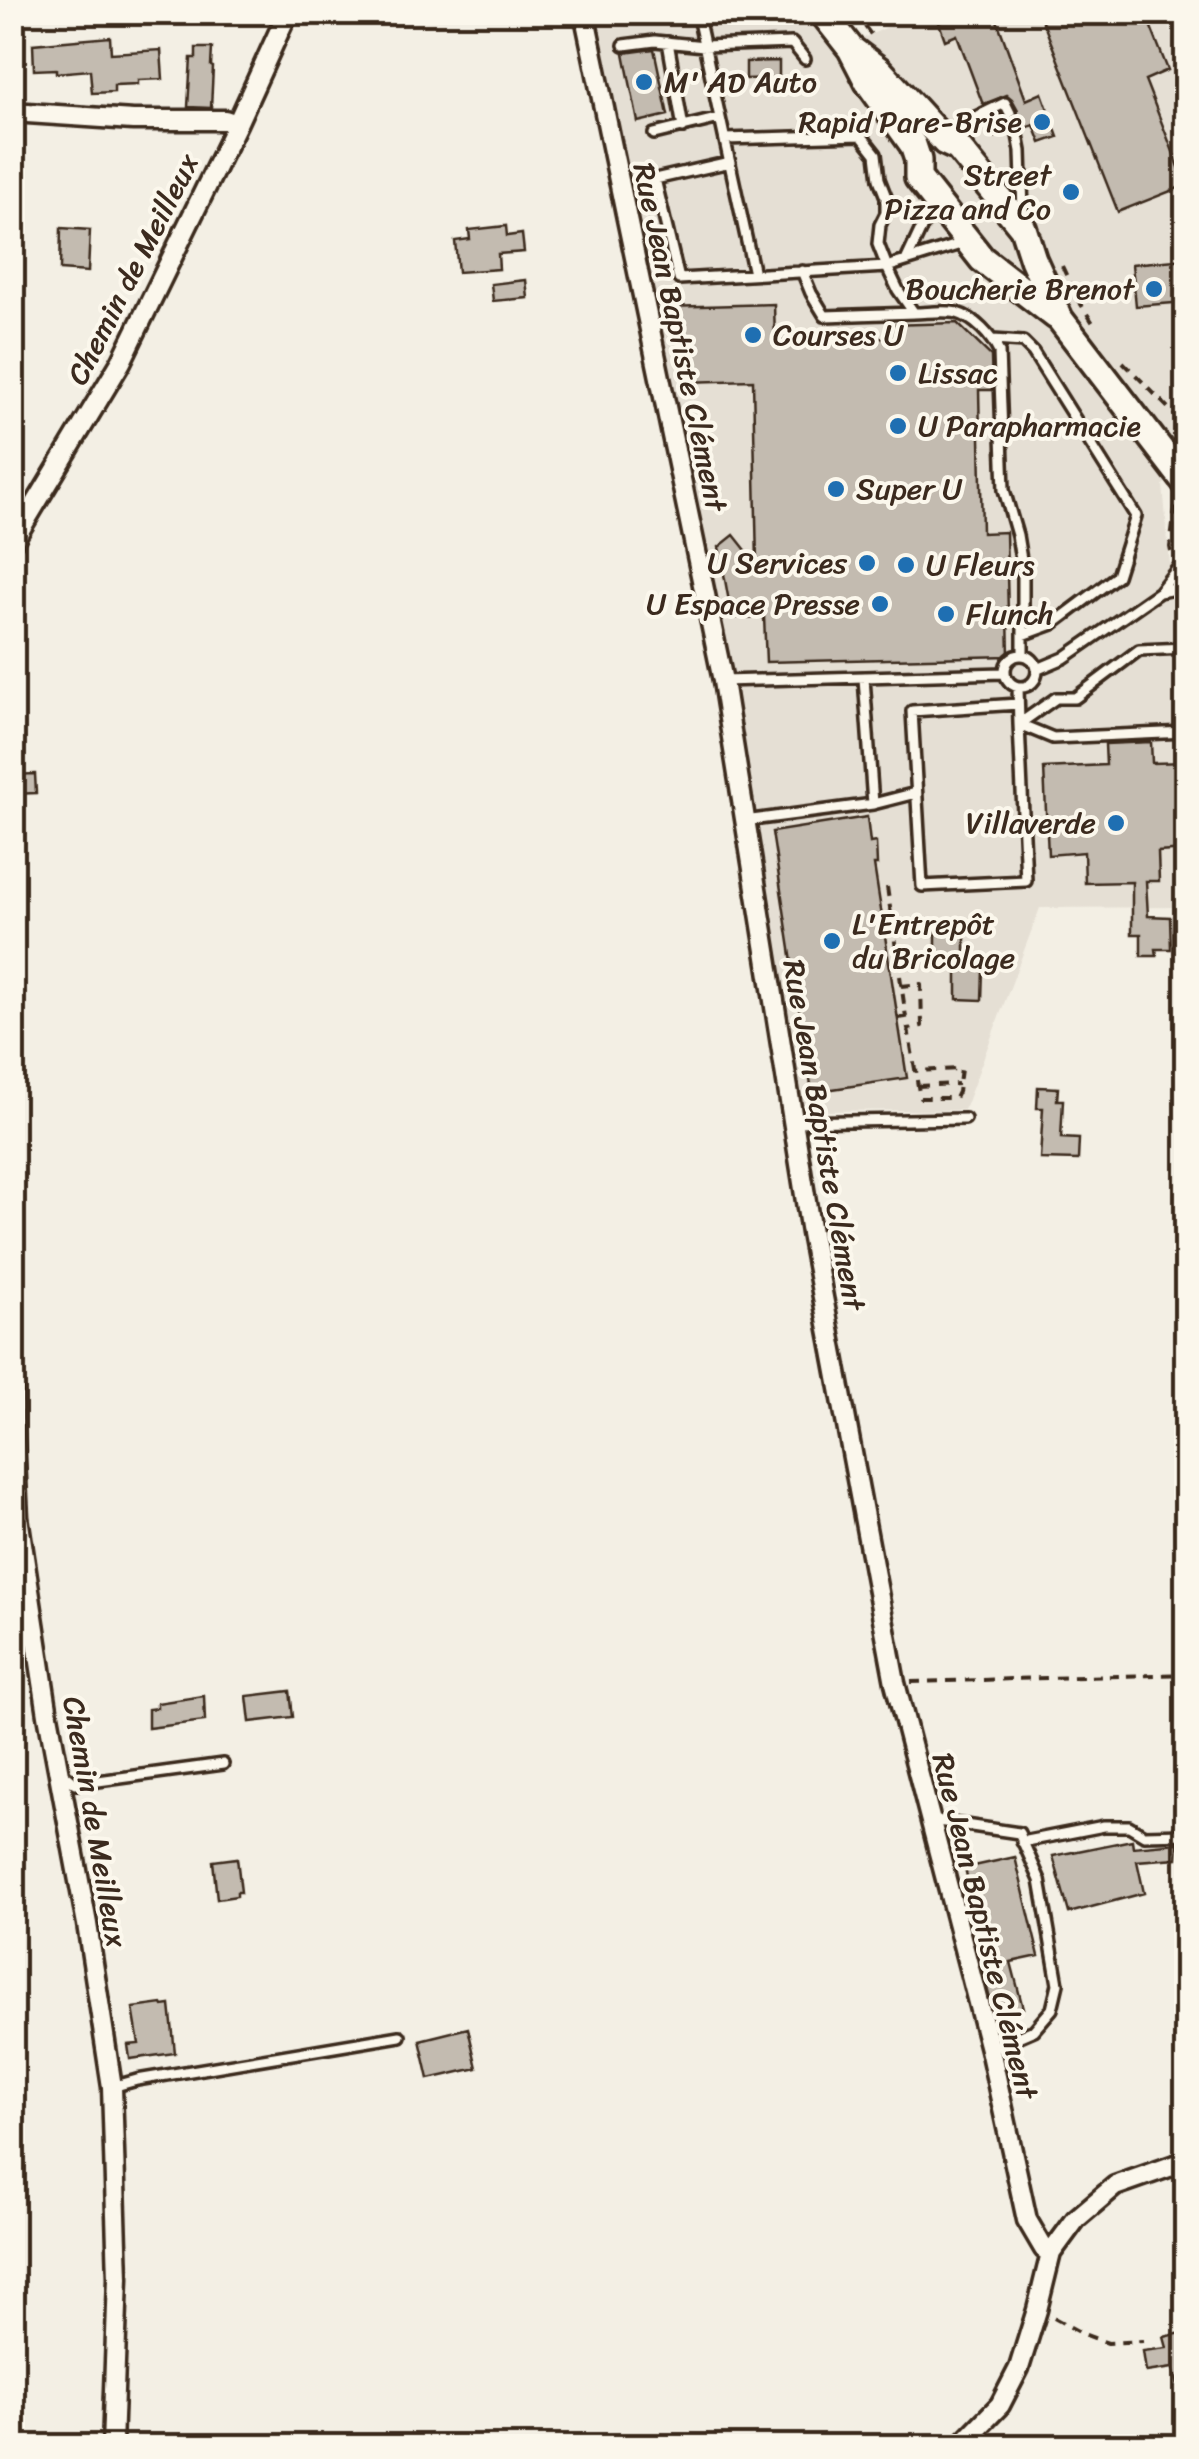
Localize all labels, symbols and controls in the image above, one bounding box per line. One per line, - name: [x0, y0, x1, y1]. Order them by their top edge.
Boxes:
- place label: M' AD Auto: [664, 55, 817, 109]
- marker: M' AD Auto: [633, 71, 655, 93]
- place label: Rapid Pare-Brise: [799, 95, 1022, 149]
- marker: Rapid Pare-Brise: [1031, 111, 1053, 133]
- street label: Chemin de Meilleux: [51, 143, 215, 395]
- place label: Street Pizza and Co: [884, 148, 1053, 236]
- street label: Rue Jean Baptiste Clément: [617, 158, 744, 518]
- marker: Street Pizza and Co: [1060, 181, 1082, 203]
- place label: Boucherie Brenot: [906, 262, 1136, 316]
- marker: Boucherie Brenot: [1143, 278, 1165, 300]
- place label: Courses U: [773, 308, 905, 362]
- marker: Courses U: [742, 324, 764, 346]
- place label: Lissac: [918, 346, 998, 400]
- marker: Lissac: [887, 362, 909, 384]
- place label: U Parapharmacie: [918, 399, 1141, 453]
- marker: U Parapharmacie: [887, 415, 909, 437]
- place label: Super U: [856, 462, 963, 516]
- marker: Super U: [825, 478, 847, 500]
- place label: U Services: [707, 536, 847, 590]
- place label: U Fleurs: [926, 538, 1035, 592]
- marker: U Services: [856, 552, 878, 574]
- marker: U Fleurs: [895, 554, 917, 576]
- place label: U Espace Presse: [646, 577, 860, 631]
- place label: Flunch: [966, 587, 1054, 641]
- marker: U Espace Presse: [869, 593, 891, 615]
- marker: Flunch: [935, 603, 957, 625]
- place label: Villaverde: [966, 796, 1096, 850]
- marker: Villaverde: [1105, 812, 1127, 834]
- place label: L'Entrepôt du Bricolage: [852, 897, 1015, 985]
- marker: L'Entrepôt du Bricolage: [821, 930, 843, 952]
- street label: Rue Jean Baptiste Clément: [767, 955, 882, 1316]
- street label: Chemin de Meilleux: [46, 1692, 144, 1953]
- street label: Rue Jean Baptiste Clément: [916, 1747, 1055, 2107]

